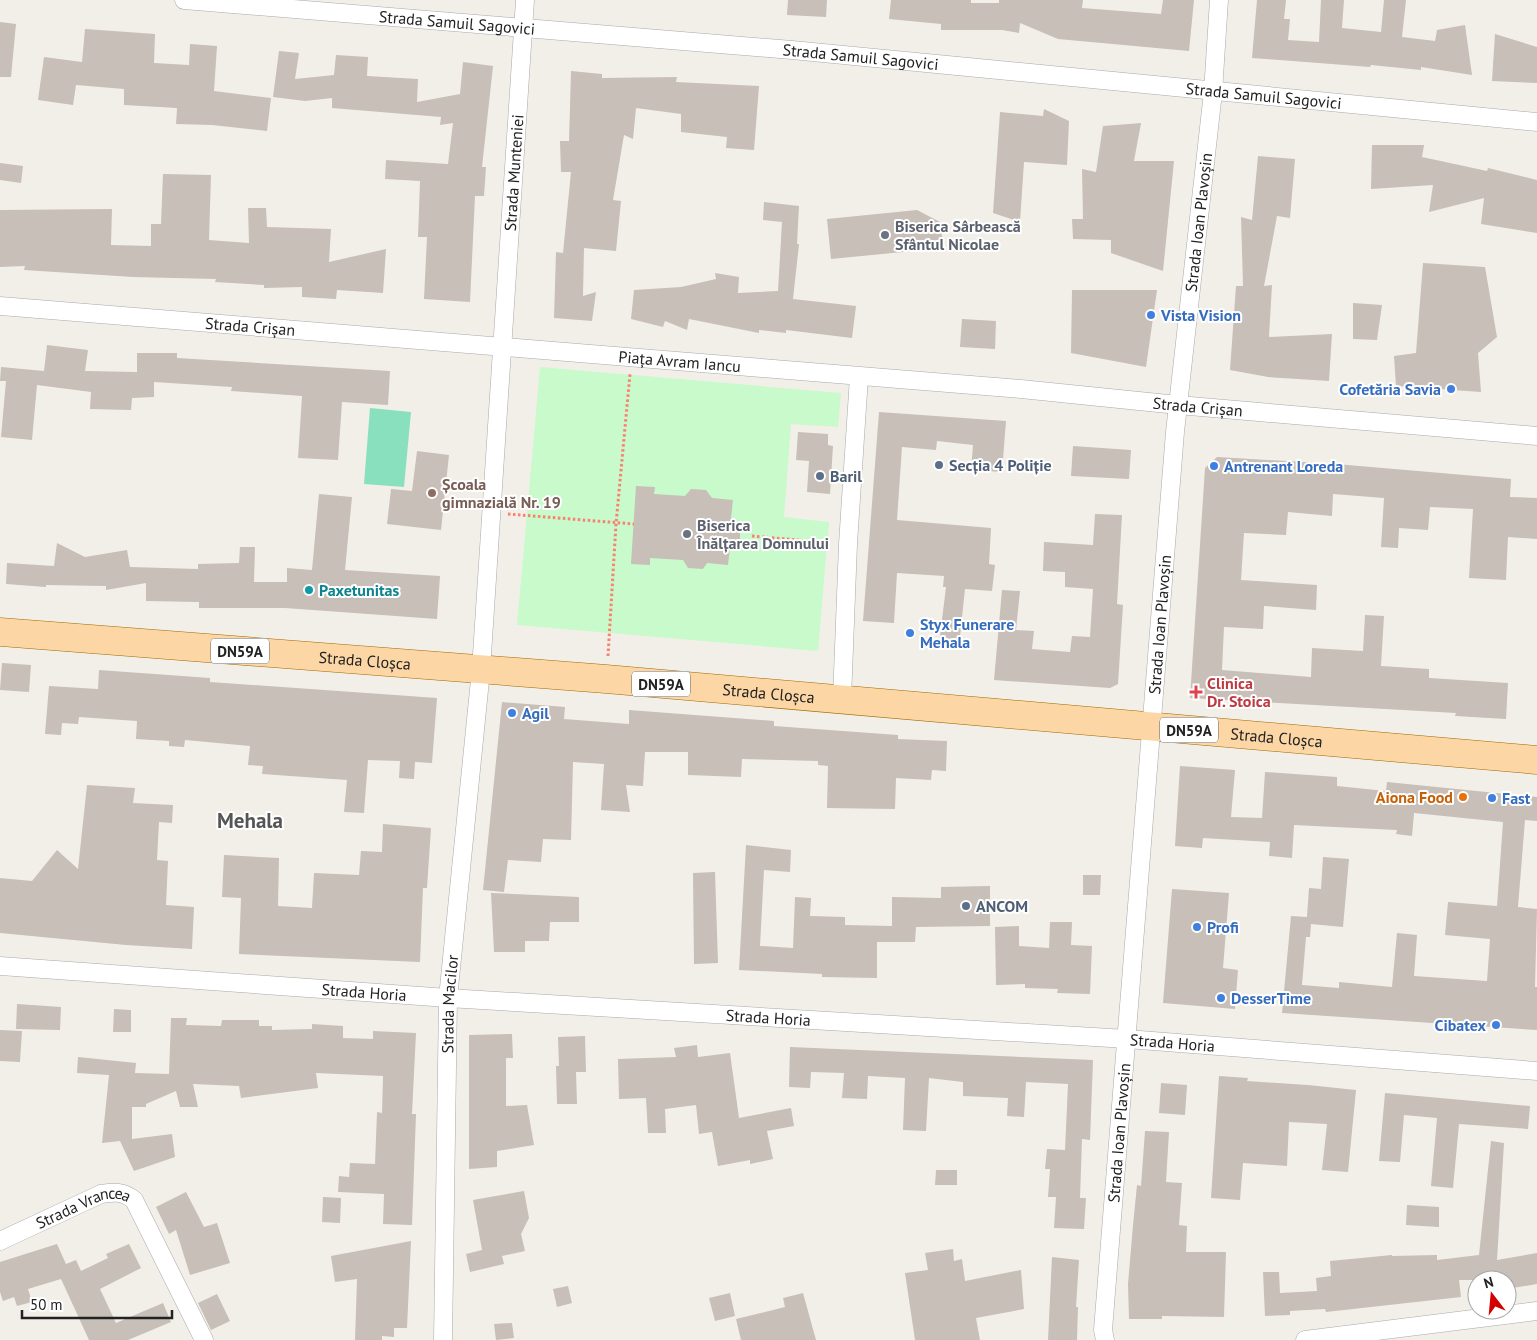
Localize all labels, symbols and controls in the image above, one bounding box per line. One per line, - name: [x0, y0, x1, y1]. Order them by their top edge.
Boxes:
- street label: Strada Samuil Sagovici: [378, 6, 536, 39]
- street label: Strada Samuil Sagovici: [782, 39, 939, 74]
- street label: Strada Samuil Sagovici: [1185, 78, 1343, 113]
- street label: Strada Munteniei: [500, 114, 527, 232]
- street label: Strada Ioan Plavoșin: [1181, 152, 1216, 293]
- place label: Biserica Sârbească Sfântul Nicolae: [895, 216, 1021, 254]
- marker: Biserica Sârbească Sfântul Nicolae: [879, 229, 891, 241]
- place label: Vista Vision: [1160, 305, 1241, 325]
- marker: Vista Vision: [1145, 309, 1157, 321]
- street label: Strada Crișan: [204, 313, 296, 340]
- street label: Piața Avram Iancu: [618, 346, 742, 376]
- place label: Cofetăria Savia: [1339, 379, 1441, 399]
- marker: Cofetăria Savia: [1445, 383, 1457, 395]
- street label: Strada Crișan: [1152, 392, 1244, 421]
- place label: Secția 4 Poliție: [949, 455, 1052, 475]
- place label: Antrenant Loreda: [1224, 456, 1343, 476]
- marker: Secția 4 Poliție: [933, 459, 945, 471]
- marker: Antrenant Loreda: [1208, 460, 1220, 472]
- place label: Baril: [830, 466, 862, 486]
- marker: Baril: [814, 470, 826, 482]
- place label: Școala gimnazială Nr. 19: [442, 474, 561, 512]
- marker: Școala gimnazială Nr. 19: [426, 487, 438, 499]
- place label: Biserica Înălțarea Domnului: [696, 515, 829, 553]
- marker: Biserica Înălțarea Domnului: [681, 528, 693, 540]
- street label: Strada Ioan Plavoșin: [1144, 554, 1175, 695]
- place label: Paxetunitas: [319, 580, 400, 600]
- marker: Paxetunitas: [303, 584, 315, 596]
- place label: Styx Funerare Mehala: [920, 614, 1014, 652]
- marker: Styx Funerare Mehala: [904, 627, 916, 639]
- road number: DN59A: [211, 638, 269, 664]
- street label: Strada Cloșca: [318, 647, 412, 674]
- road number: DN59A: [632, 672, 690, 696]
- place label: Clinica Dr. Stoica: [1207, 673, 1271, 711]
- street label: Strada Cloșca: [722, 679, 815, 707]
- marker: Clinica Dr. Stoica: [1189, 685, 1203, 699]
- place label: Agil: [522, 703, 549, 723]
- marker: Agil: [506, 707, 518, 719]
- road number: DN59A: [1160, 718, 1218, 742]
- street label: Strada Cloșca: [1230, 723, 1324, 751]
- place label: Aiona Food: [1376, 787, 1453, 807]
- place label: Fast: [1502, 788, 1531, 808]
- marker: Aiona Food: [1457, 791, 1469, 803]
- marker: Fast: [1486, 792, 1498, 804]
- district label: Mehala: [217, 807, 283, 834]
- place label: ANCOM: [976, 896, 1028, 916]
- marker: ANCOM: [960, 900, 972, 912]
- place label: Profi: [1207, 917, 1239, 937]
- marker: Profi: [1191, 921, 1203, 933]
- street label: Strada Macilor: [437, 953, 462, 1054]
- street label: Strada Horia: [321, 979, 407, 1005]
- place label: DesserTime: [1231, 988, 1311, 1008]
- marker: DesserTime: [1215, 992, 1227, 1004]
- street label: Strada Horia: [725, 1005, 811, 1030]
- place label: Cibatex: [1435, 1015, 1487, 1035]
- marker: Cibatex: [1490, 1019, 1502, 1031]
- street label: Strada Horia: [1129, 1029, 1216, 1056]
- street label: Strada Ioan Plavoșin: [1103, 1062, 1134, 1203]
- street label: Strada Vrancea: [32, 1182, 135, 1233]
- north arrow: [1467, 1270, 1517, 1320]
- text: N: [1482, 1273, 1495, 1292]
- scale bar: [22, 1288, 172, 1320]
- text: 50 m: [30, 1295, 63, 1314]

